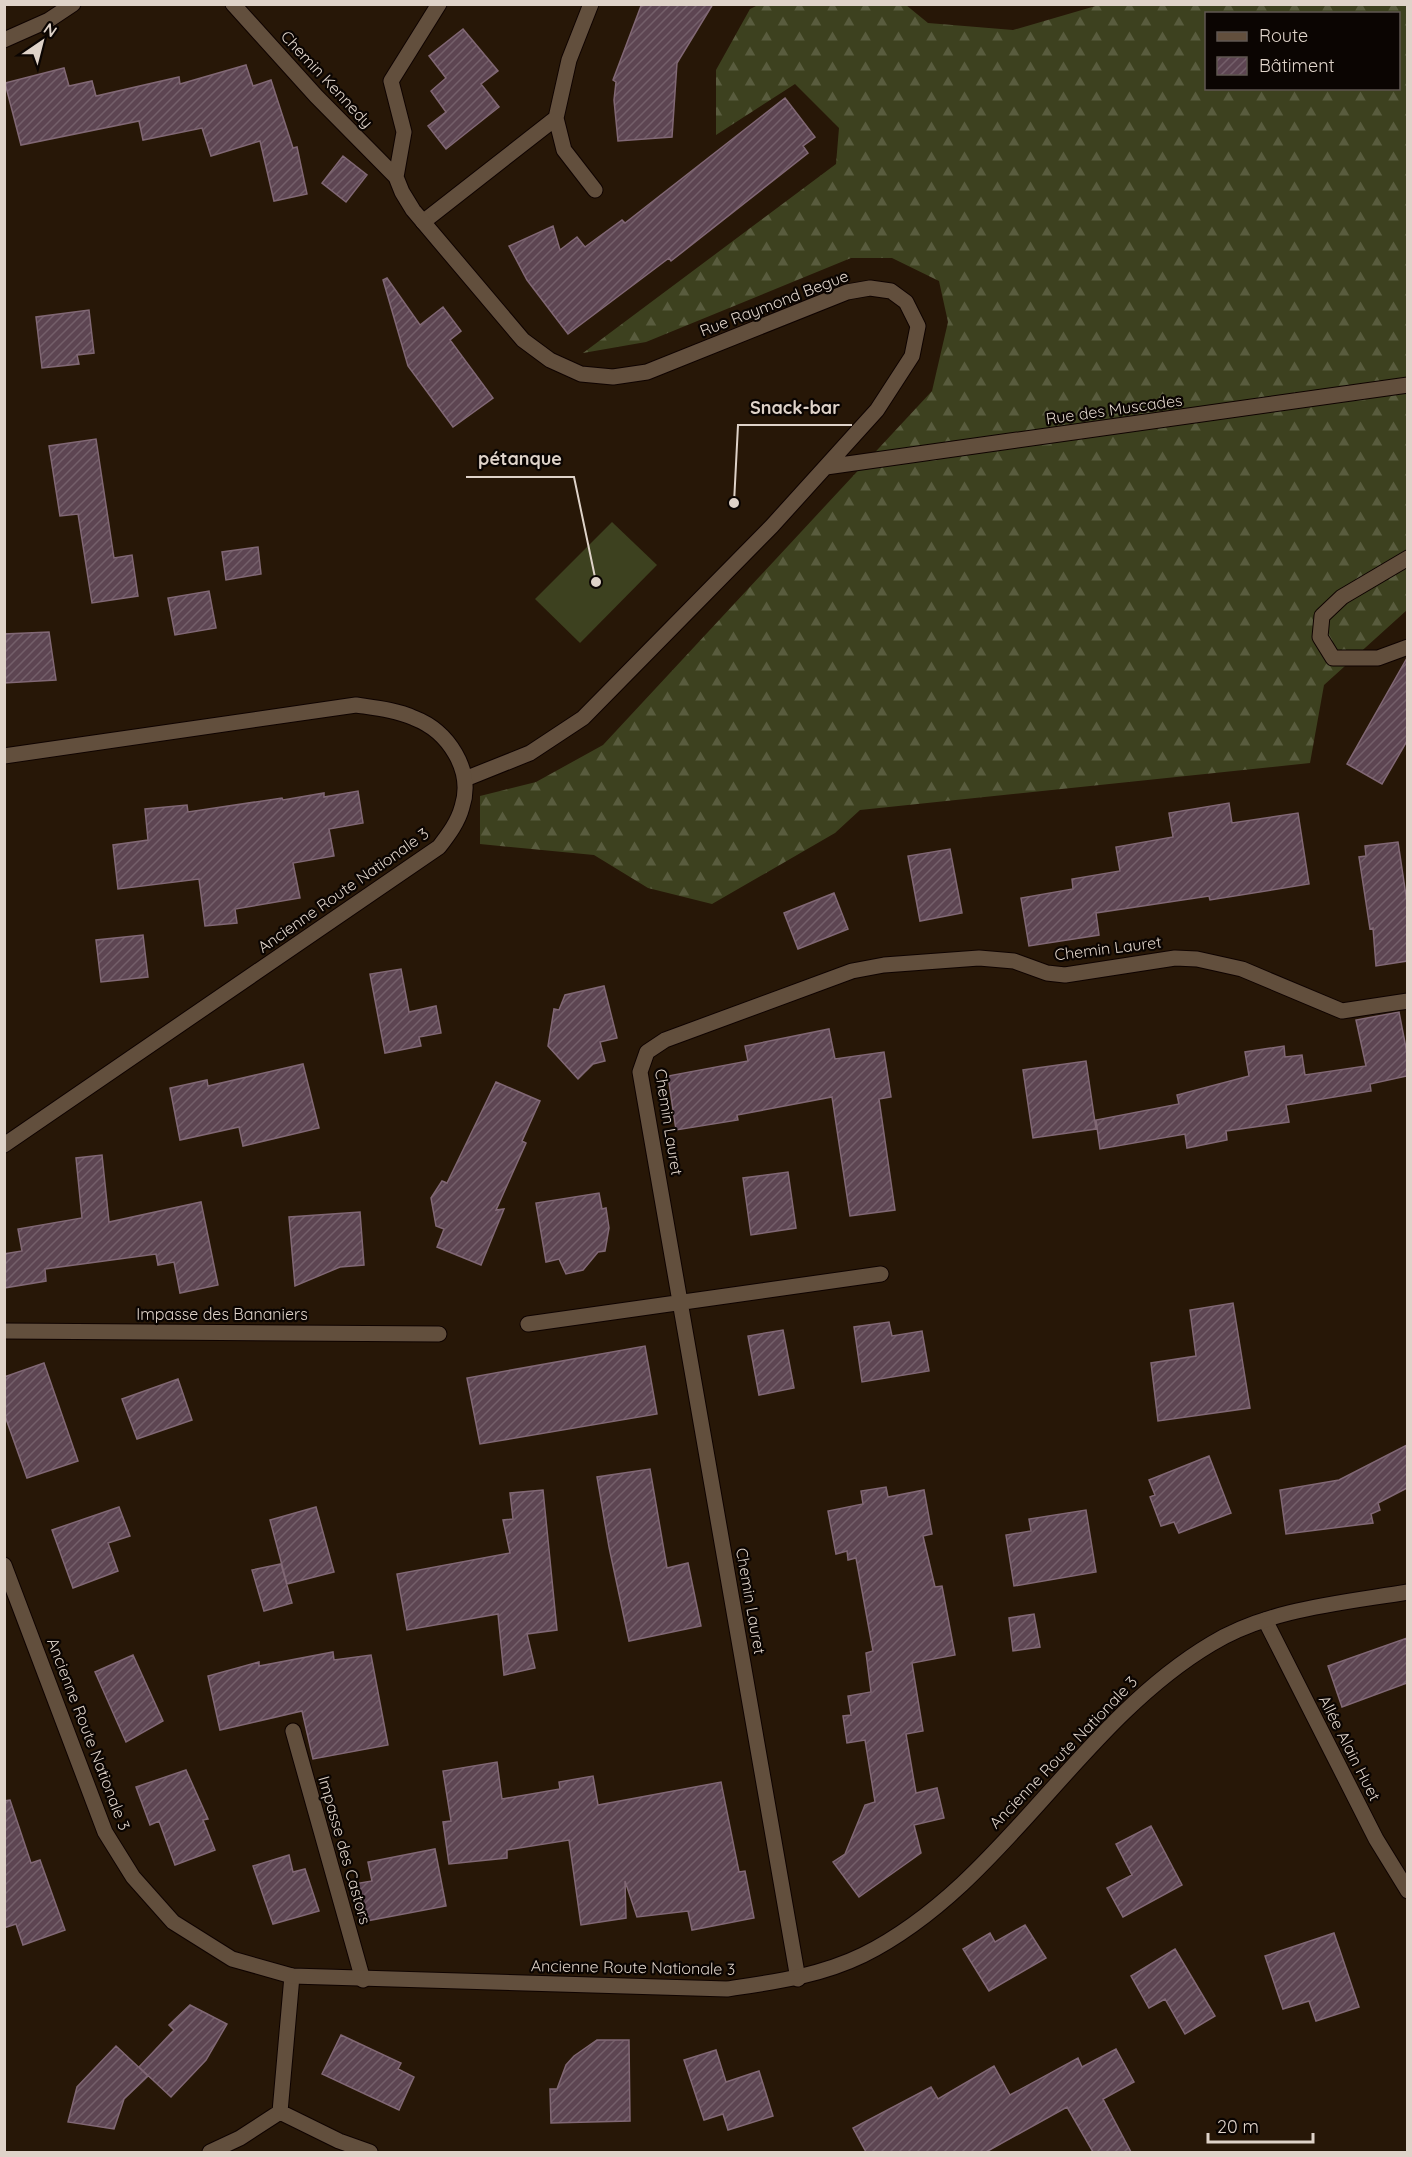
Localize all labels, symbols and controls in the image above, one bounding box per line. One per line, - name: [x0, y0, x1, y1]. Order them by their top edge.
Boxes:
- north arrow: [12, 12, 72, 72]
- legend: [1205, 12, 1400, 90]
- text: N: [40, 18, 61, 41]
- text: Route: [1259, 24, 1308, 47]
- street label: Chemin Kennedy: [277, 26, 377, 132]
- text: Bâtiment: [1259, 54, 1335, 77]
- street label: Rue Raymond Begue: [697, 265, 851, 341]
- callout: Snack-bar: [738, 389, 852, 425]
- street label: Rue des Muscades: [1044, 390, 1184, 428]
- text: Snack-bar: [750, 396, 840, 419]
- callout: pétanque: [466, 441, 574, 477]
- text: pétanque: [478, 447, 562, 470]
- street label: Ancienne Route Nationale 3: [253, 823, 433, 957]
- street label: Chemin Lauret: [1053, 932, 1163, 964]
- street label: Chemin Lauret: [651, 1067, 687, 1177]
- street label: Impasse des Bananiers: [136, 1304, 308, 1324]
- street label: Chemin Lauret: [732, 1546, 770, 1656]
- street label: Ancienne Route Nationale 3: [43, 1635, 135, 1833]
- street label: Ancienne Route Nationale 3: [985, 1671, 1141, 1833]
- street label: Allée Alain Huet: [1315, 1692, 1385, 1804]
- street label: Impasse des Castors: [314, 1774, 376, 1926]
- street label: Ancienne Route Nationale 3: [531, 1955, 735, 1979]
- scale bar: [1208, 2106, 1313, 2144]
- text: 20 m: [1217, 2115, 1259, 2138]

